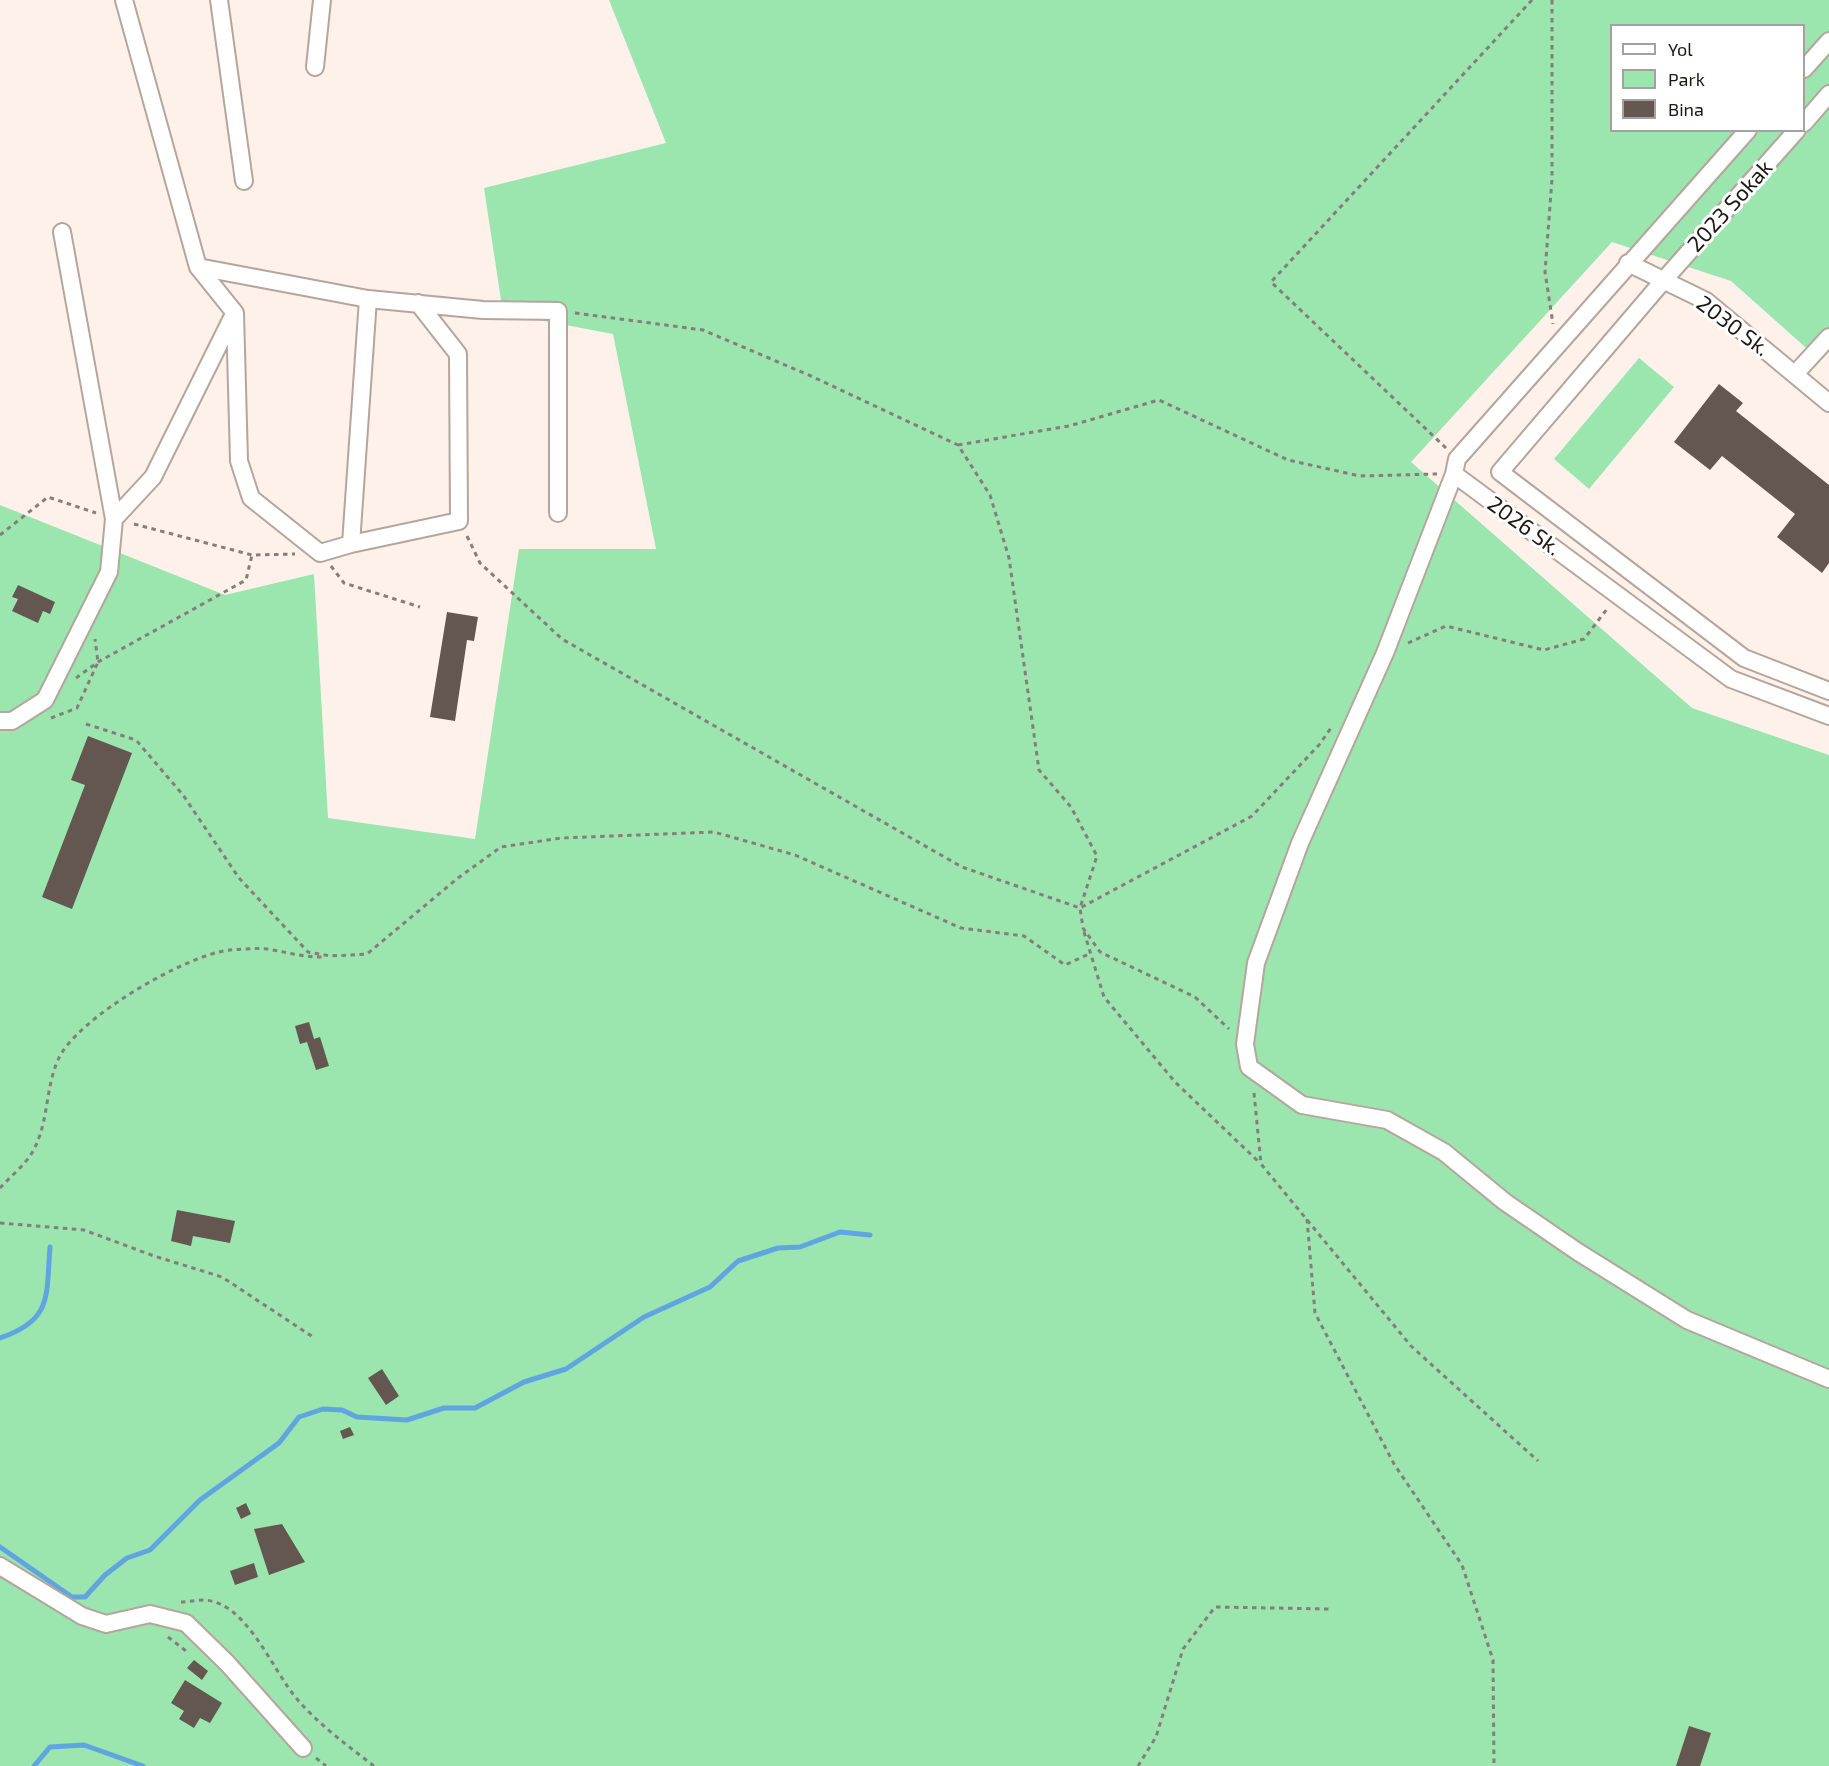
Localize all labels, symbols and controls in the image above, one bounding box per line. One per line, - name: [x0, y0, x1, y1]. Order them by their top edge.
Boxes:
- legend: [1610, 24, 1805, 132]
- text: Yol: [1668, 38, 1693, 60]
- text: Park: [1668, 68, 1705, 90]
- text: Bina: [1668, 98, 1704, 120]
- street label: 2023 Sokak: [1682, 155, 1778, 257]
- street label: 2030 Sk.: [1691, 290, 1775, 362]
- street label: 2026 Sk.: [1482, 491, 1566, 561]

